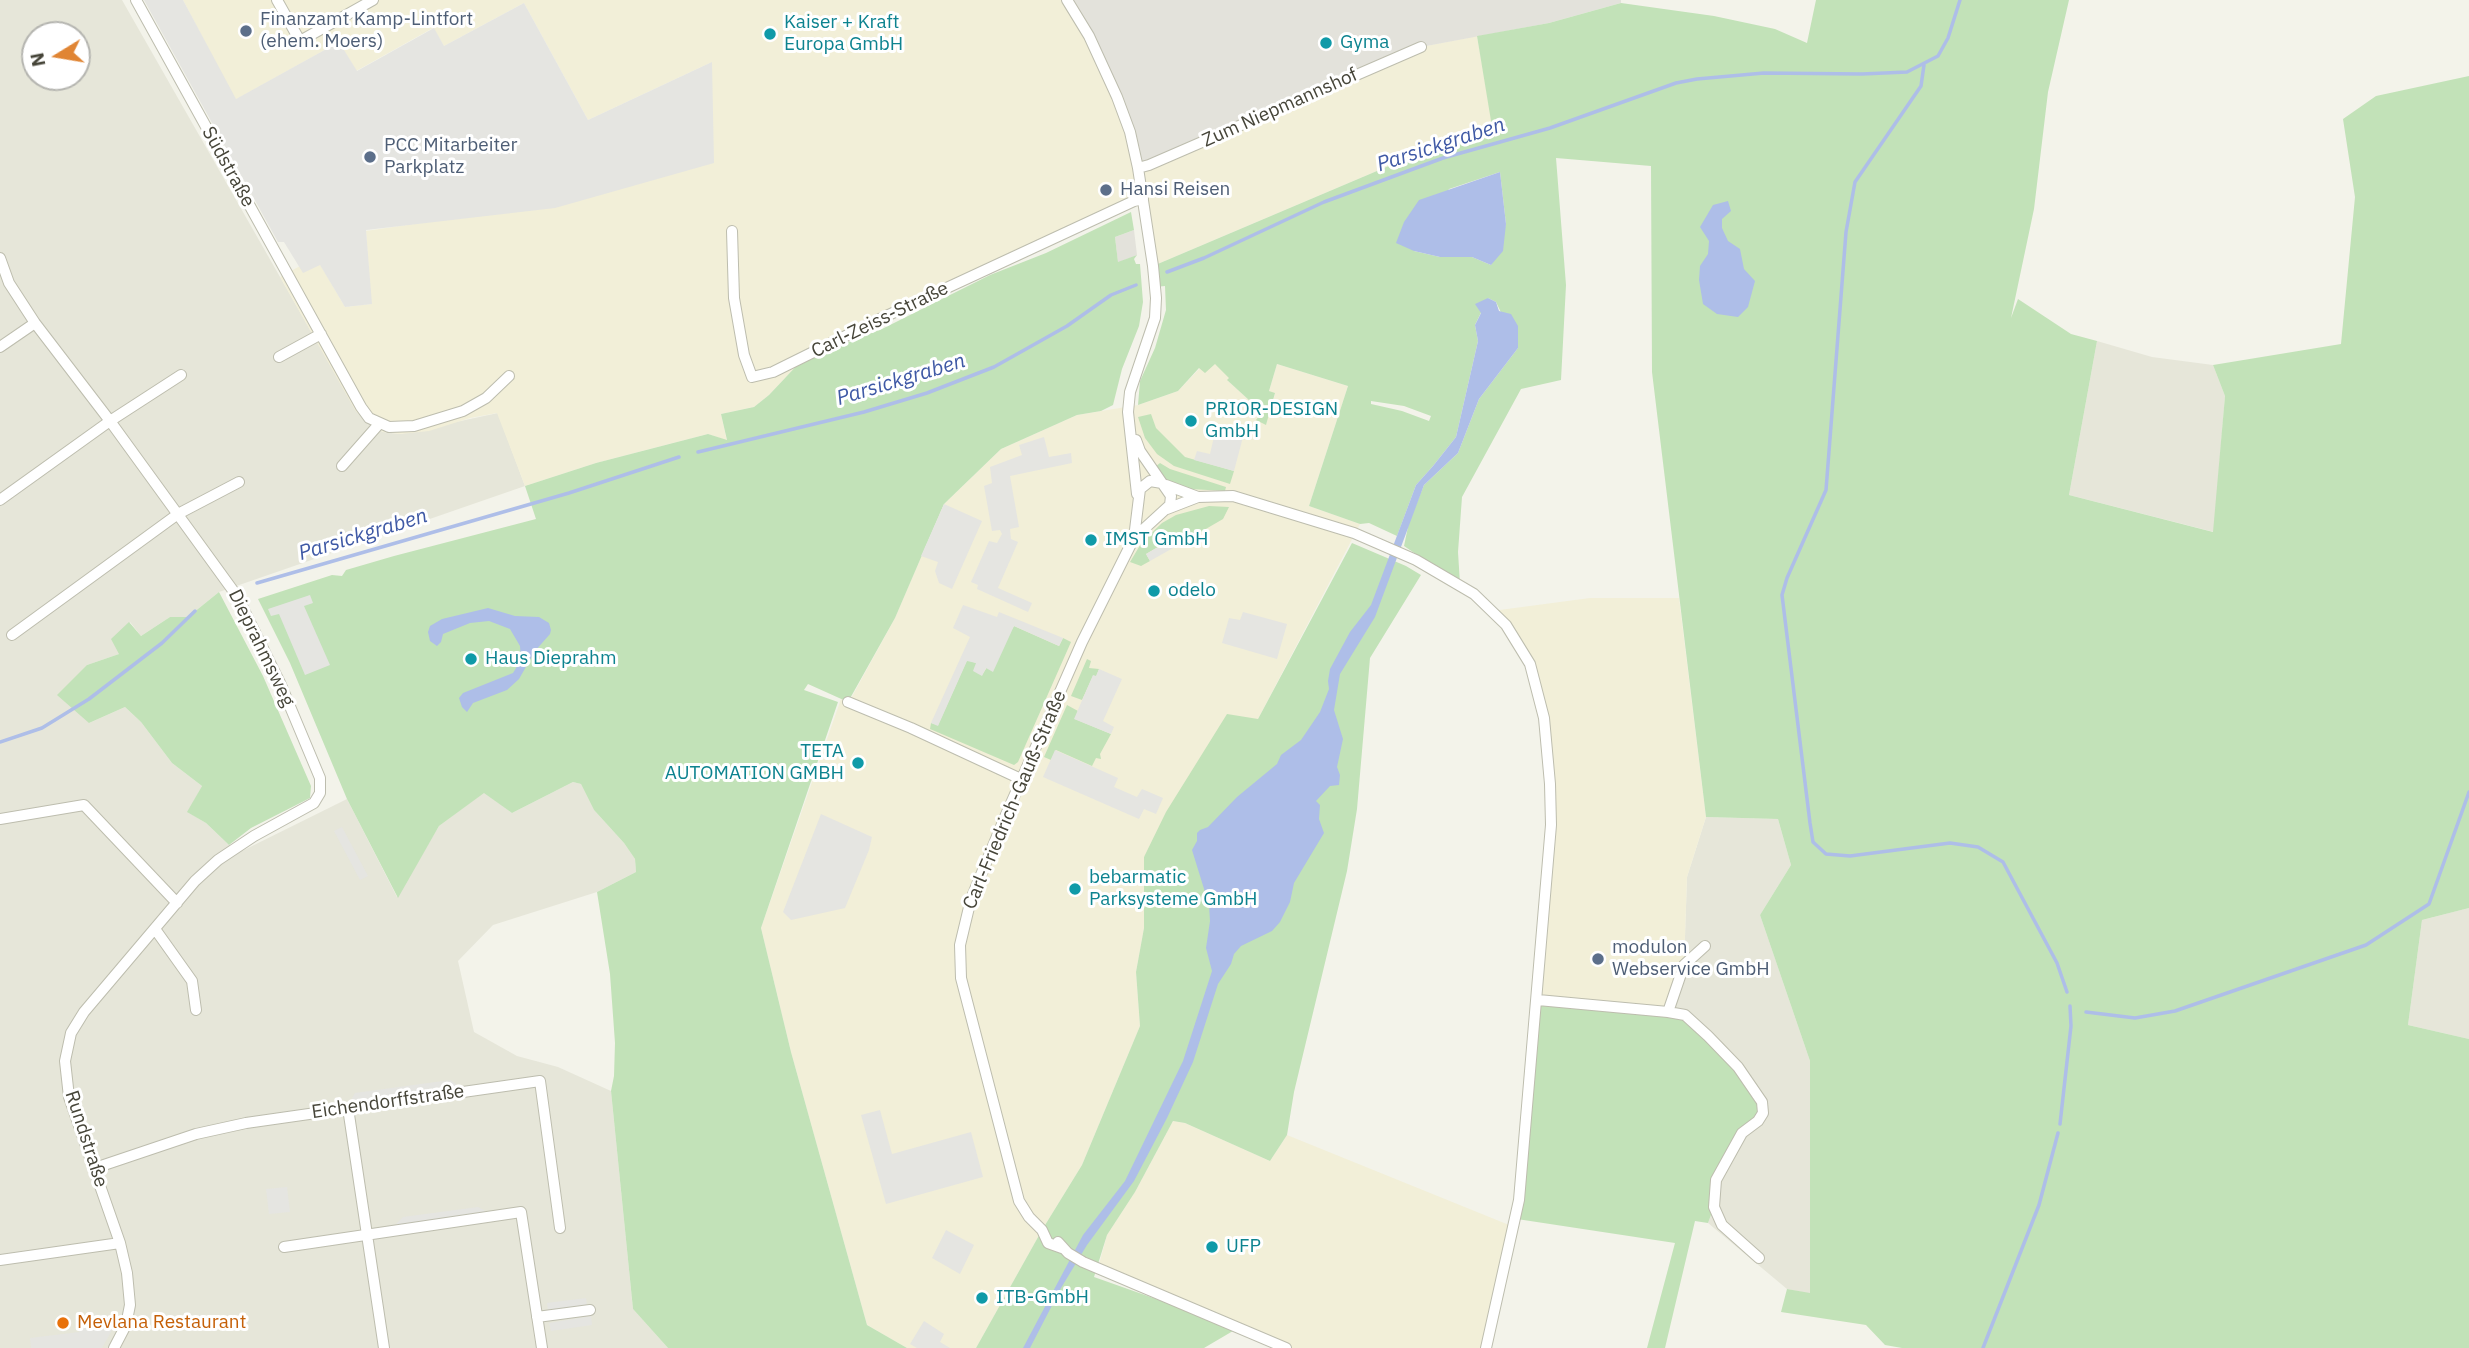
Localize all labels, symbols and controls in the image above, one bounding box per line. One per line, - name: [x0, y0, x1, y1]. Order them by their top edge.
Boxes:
- place label: Finanzamt Kamp-Lintfort (ehem. Moers): [260, 9, 473, 53]
- place label: Kaiser + Kraft Europa GmbH: [784, 12, 903, 56]
- north arrow: [21, 21, 91, 91]
- marker: Finanzamt Kamp-Lintfort (ehem. Moers): [238, 23, 254, 39]
- marker: Kaiser + Kraft Europa GmbH: [762, 26, 778, 42]
- place label: Gyma: [1340, 32, 1389, 54]
- marker: Gyma: [1318, 35, 1334, 51]
- text: N: [24, 51, 50, 69]
- street label: Zum Niepmannshof: [1199, 64, 1361, 152]
- water label: Parsickgraben: [1374, 112, 1508, 178]
- street label: Südstraße: [197, 123, 259, 211]
- place label: PCC Mitarbeiter Parkplatz: [384, 135, 518, 179]
- marker: PCC Mitarbeiter Parkplatz: [362, 149, 378, 165]
- place label: Hansi Reisen: [1120, 179, 1230, 201]
- marker: Hansi Reisen: [1098, 182, 1114, 198]
- street label: Carl-Zeiss-Straße: [808, 277, 952, 363]
- water label: Parsickgraben: [834, 348, 968, 412]
- place label: PRIOR-DESIGN GmbH: [1205, 399, 1338, 443]
- marker: PRIOR-DESIGN GmbH: [1183, 413, 1199, 429]
- water label: Parsickgraben: [296, 503, 430, 567]
- place label: IMST GmbH: [1105, 529, 1208, 551]
- marker: IMST GmbH: [1083, 532, 1099, 548]
- place label: odelo: [1168, 580, 1216, 602]
- marker: odelo: [1146, 583, 1162, 599]
- street label: Dieprahmsweg: [223, 586, 299, 710]
- place label: Haus Dieprahm: [485, 648, 616, 670]
- marker: Haus Dieprahm: [463, 651, 479, 667]
- street label: Carl-Friedrich-Gauß-Straße: [959, 687, 1071, 913]
- place label: TETA AUTOMATION GMBH: [665, 741, 844, 785]
- marker: TETA AUTOMATION GMBH: [850, 755, 866, 771]
- place label: bebarmatic Parksysteme GmbH: [1089, 867, 1257, 911]
- marker: bebarmatic Parksysteme GmbH: [1067, 881, 1083, 897]
- place label: modulon Webservice GmbH: [1612, 937, 1770, 981]
- marker: modulon Webservice GmbH: [1590, 951, 1606, 967]
- street label: Eichendorffstraße: [310, 1080, 466, 1124]
- street label: Rundstraße: [60, 1088, 112, 1190]
- place label: UFP: [1226, 1236, 1261, 1258]
- marker: UFP: [1204, 1239, 1220, 1255]
- place label: ITB-GmbH: [996, 1287, 1089, 1309]
- marker: ITB-GmbH: [974, 1290, 990, 1306]
- place label: Mevlana Restaurant: [77, 1312, 246, 1334]
- marker: Mevlana Restaurant: [55, 1315, 71, 1331]

